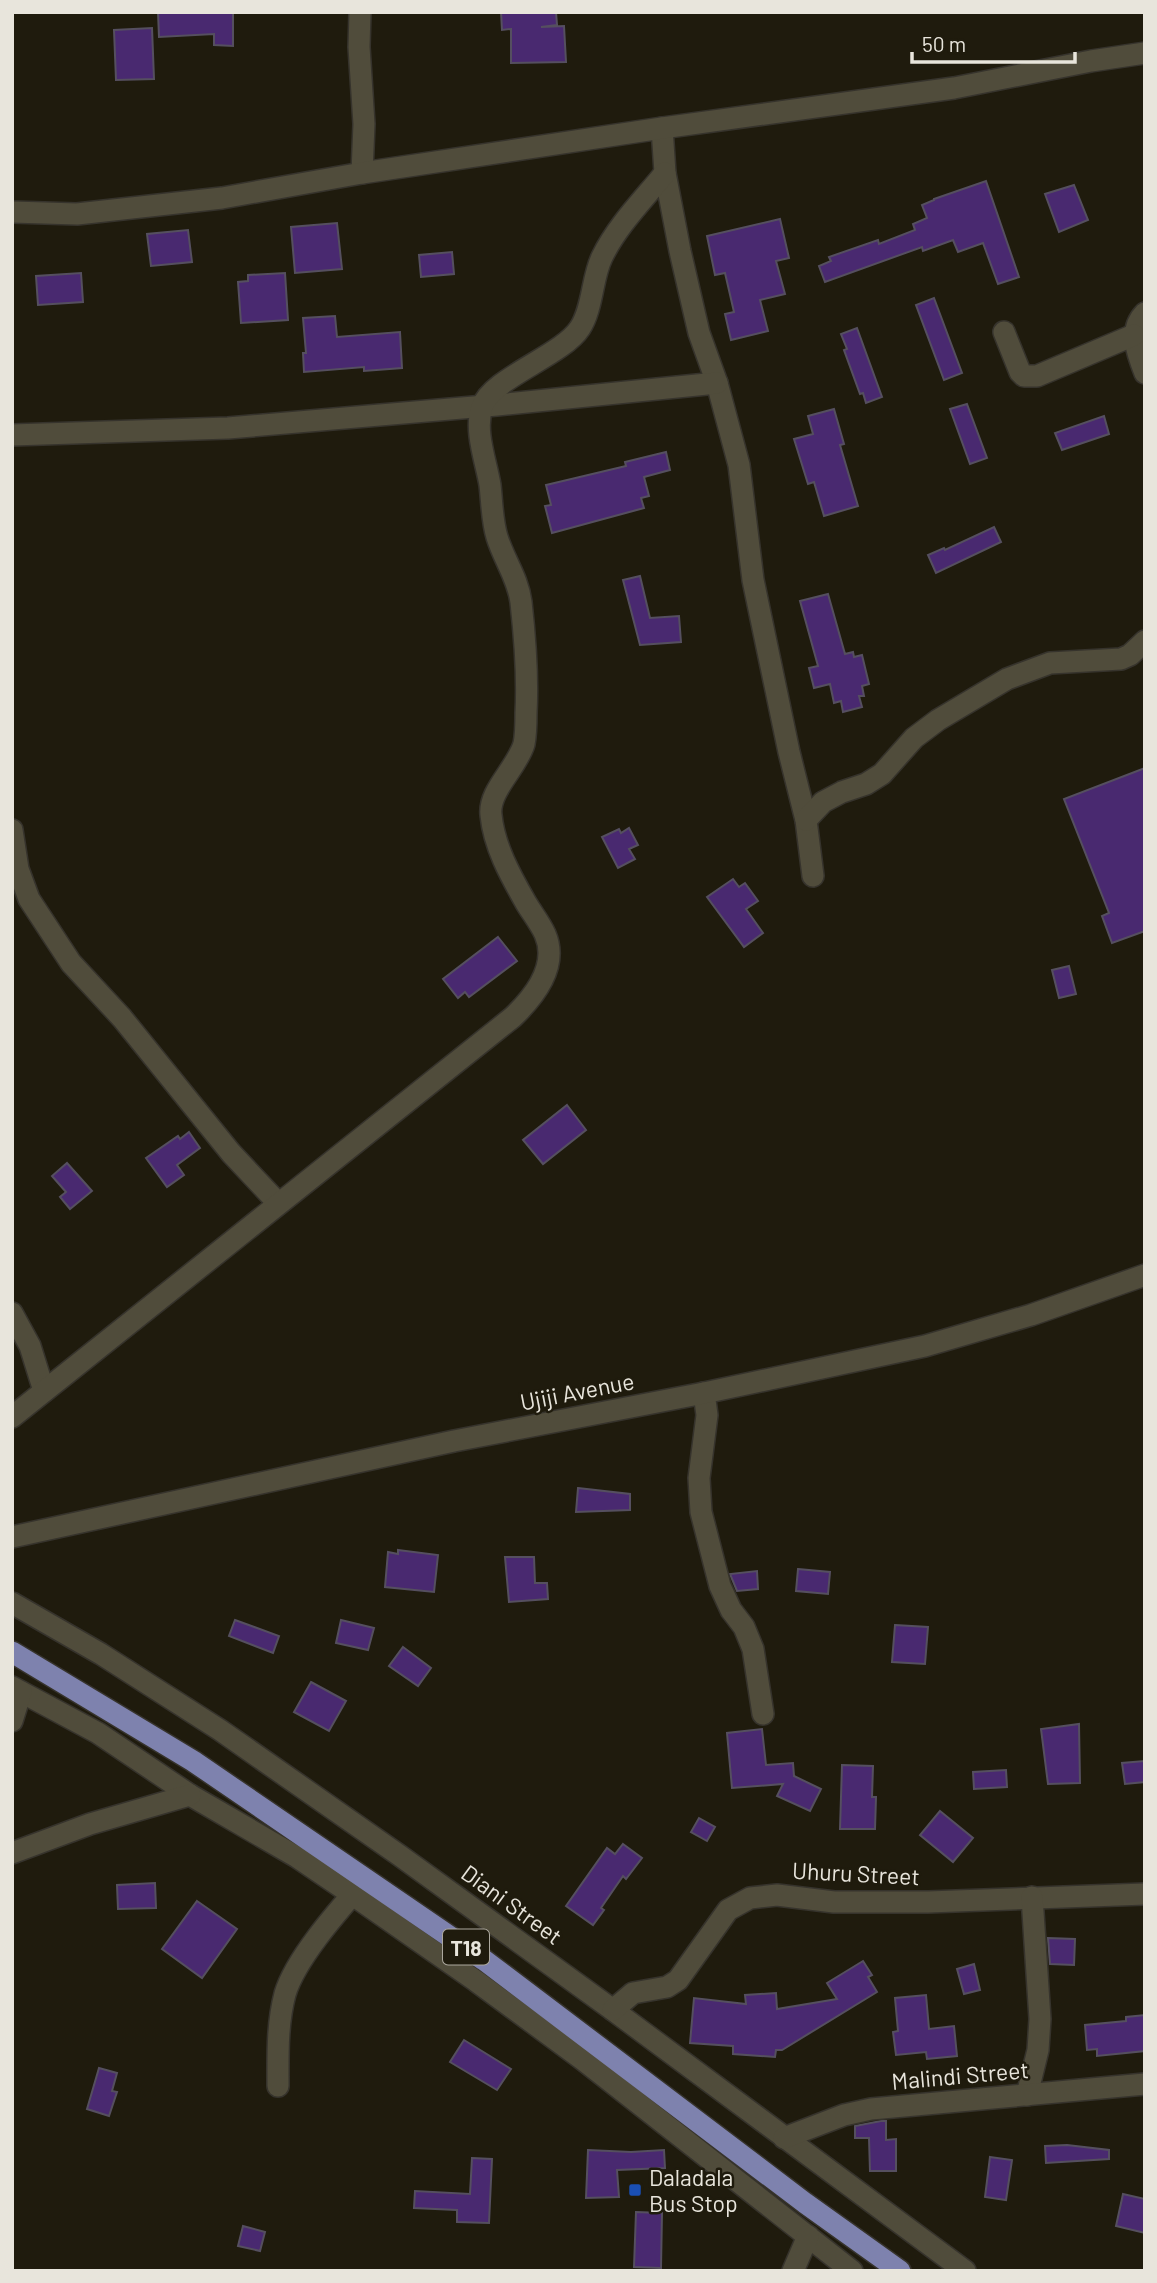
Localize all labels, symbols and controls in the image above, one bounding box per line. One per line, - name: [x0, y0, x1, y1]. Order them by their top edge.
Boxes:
- scale bar: [912, 21, 1075, 65]
- text: 50 m: [922, 31, 966, 56]
- street label: Ujiji Avenue: [518, 1366, 636, 1416]
- street label: Uhuru Street: [791, 1856, 921, 1890]
- street label: Diani Street: [456, 1858, 568, 1950]
- road number: T18: [443, 1930, 489, 1965]
- street label: Malindi Street: [890, 2055, 1030, 2095]
- place label: Daladala Bus Stop: [649, 2163, 738, 2217]
- marker: Daladala Bus Stop: [627, 2182, 643, 2198]

